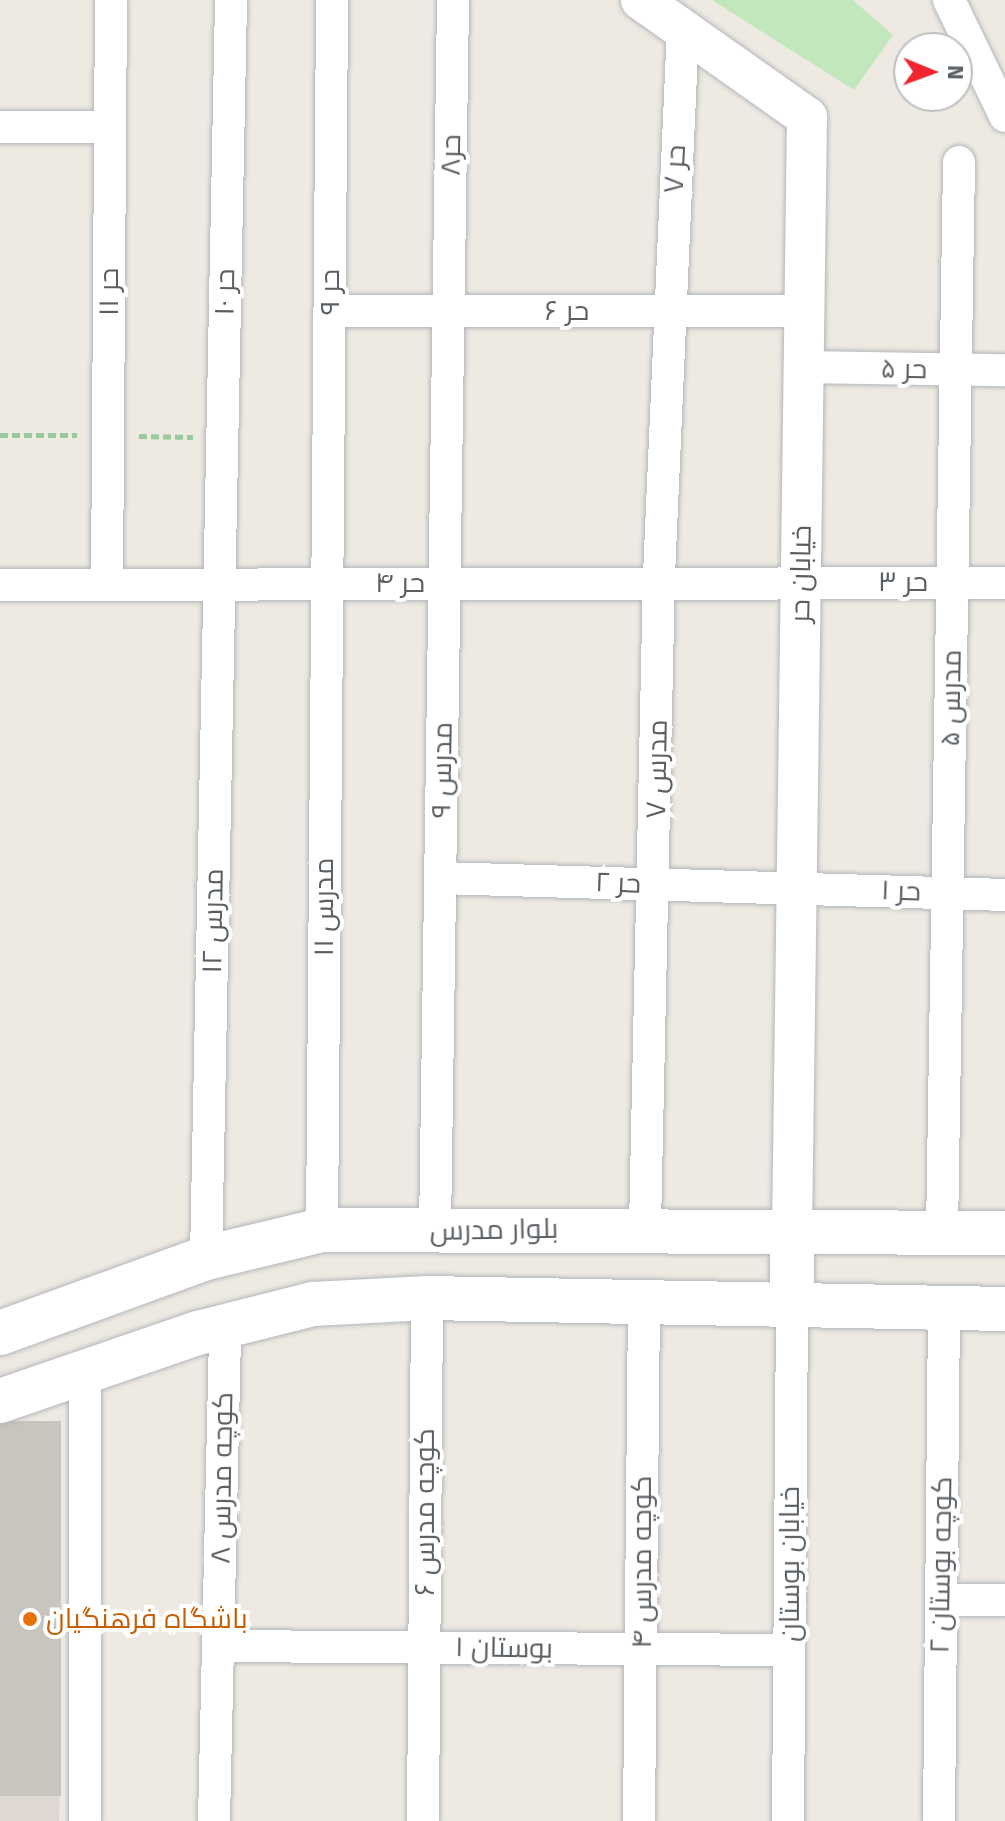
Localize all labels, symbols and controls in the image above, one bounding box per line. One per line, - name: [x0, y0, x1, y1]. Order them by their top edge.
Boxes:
- north arrow: [893, 32, 973, 112]
- text: N: [942, 65, 969, 80]
- street label: حر۸: [434, 134, 468, 176]
- street label: حر ۷: [657, 144, 693, 194]
- street label: حر ۱۱: [92, 268, 126, 316]
- street label: حر ۱۰: [208, 268, 242, 316]
- street label: حر ۹: [313, 269, 347, 315]
- street label: حر ۶: [545, 294, 589, 328]
- street label: حر ۵: [880, 352, 928, 386]
- street label: خیابان حر: [783, 525, 819, 623]
- street label: حر ۳: [878, 565, 928, 599]
- street label: حر ۴: [375, 566, 425, 600]
- street label: مدرس ۵: [933, 649, 969, 747]
- street label: مدرس ۷: [639, 719, 675, 819]
- street label: مدرس ۹: [424, 722, 460, 818]
- street label: مدرس ۱۱: [307, 858, 341, 956]
- street label: حر ۲: [594, 865, 642, 901]
- street label: مدرس ۱۲: [195, 868, 231, 974]
- street label: حر ۱: [880, 874, 922, 908]
- street label: بلوار مدرس: [429, 1212, 559, 1248]
- street label: کوچه مدرس ۸: [204, 1392, 240, 1564]
- street label: کوچه مدرس ۶: [408, 1428, 442, 1596]
- street label: کوچه مدرس ۴: [625, 1475, 659, 1649]
- street label: کوچه بوستان ۲: [923, 1476, 959, 1654]
- street label: خیابان بوستان: [773, 1486, 807, 1642]
- place label: باشگاه فرهنگیان: [46, 1602, 248, 1636]
- marker: باشگاه فرهنگیان: [21, 1610, 39, 1628]
- street label: بوستان ۱: [455, 1630, 553, 1666]

